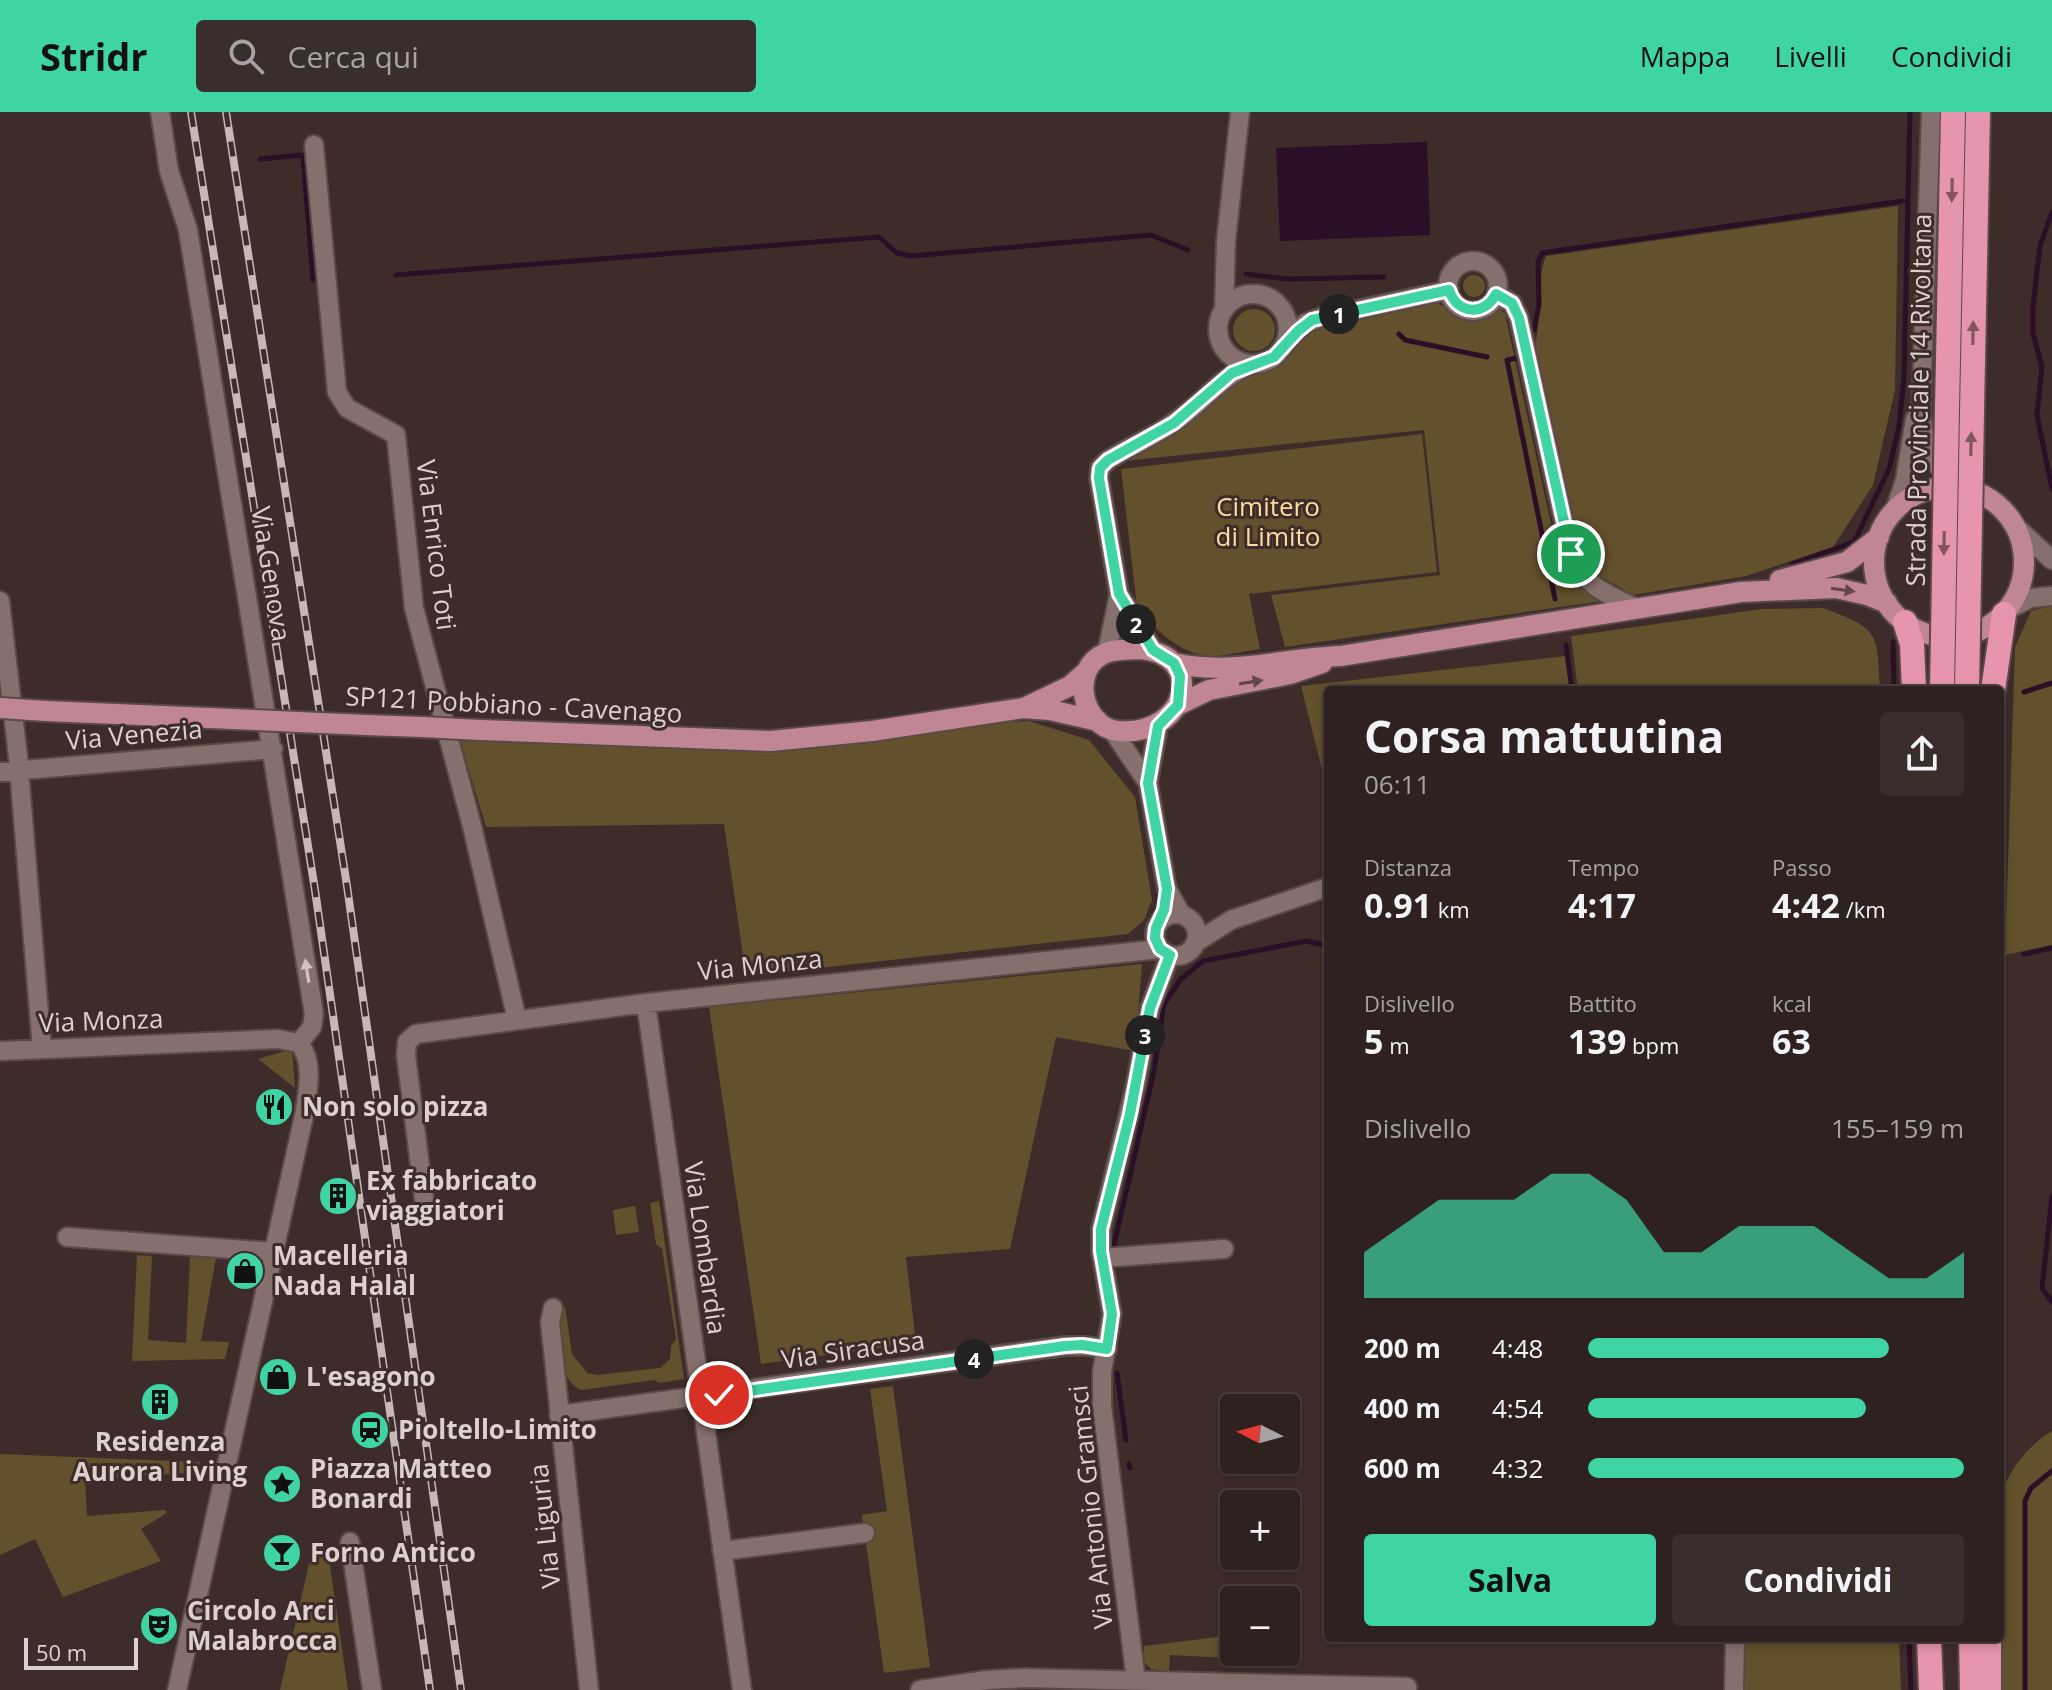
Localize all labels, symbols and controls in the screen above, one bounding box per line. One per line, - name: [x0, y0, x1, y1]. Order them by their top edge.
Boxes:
- search box: [196, 20, 756, 92]
- text: Stridr: [40, 30, 148, 82]
- icon: search: [224, 34, 268, 78]
- text: Cerca qui: [288, 36, 419, 77]
- text: Mappa: [1640, 37, 1730, 75]
- text: Livelli: [1774, 37, 1847, 75]
- text: Condividi: [1891, 37, 2012, 75]
- one-way arrow: [1945, 178, 1958, 203]
- street label: Strada Provinciale 14 Rivoltana: [1897, 213, 1939, 587]
- pin: 1: [1319, 294, 1359, 334]
- text: 1: [1333, 299, 1345, 329]
- one-way arrow: [1967, 320, 1980, 345]
- one-way arrow: [1965, 431, 1978, 456]
- street label: Via Enrico Toti: [409, 458, 465, 632]
- park label: Cimitero di Limito: [1216, 488, 1320, 554]
- street label: Via Genova: [244, 504, 300, 644]
- pin: [1537, 520, 1605, 588]
- one-way arrow: [1938, 531, 1950, 556]
- icon: arrive: [1549, 532, 1593, 576]
- one-way arrow: [1831, 584, 1856, 597]
- pin: 2: [1116, 604, 1156, 644]
- text: 2: [1130, 609, 1142, 639]
- one-way arrow: [1239, 675, 1264, 688]
- street label: SP121 Pobbiano - Cavenago: [345, 677, 683, 731]
- text: Corsa mattutina: [1364, 706, 1724, 766]
- street label: Via Venezia: [64, 710, 204, 758]
- button: share: [1880, 712, 1964, 796]
- text: 06:11: [1364, 766, 1430, 802]
- text: Distanza: [1364, 852, 1452, 882]
- text: Tempo: [1568, 852, 1640, 882]
- text: Passo: [1772, 852, 1832, 882]
- text: 0.91: [1364, 882, 1432, 928]
- text: 4:17: [1568, 882, 1636, 928]
- text: 4:42: [1772, 882, 1840, 928]
- text: km: [1432, 894, 1470, 924]
- text: /km: [1840, 894, 1886, 924]
- street label: Via Monza: [696, 940, 824, 988]
- one-way arrow: [301, 958, 313, 983]
- text: Dislivello: [1364, 988, 1455, 1018]
- text: Battito: [1568, 988, 1637, 1018]
- text: kcal: [1772, 988, 1812, 1018]
- street label: Via Monza: [38, 1000, 164, 1040]
- pin: 3: [1125, 1015, 1165, 1055]
- text: 5: [1364, 1018, 1383, 1064]
- text: 139: [1568, 1018, 1626, 1064]
- text: 63: [1772, 1018, 1811, 1064]
- text: 3: [1139, 1020, 1151, 1050]
- text: m: [1383, 1030, 1410, 1060]
- text: bpm: [1626, 1030, 1679, 1060]
- restaurant icon: Non solo pizza: [253, 1086, 295, 1128]
- place label: Non solo pizza: [302, 1088, 488, 1124]
- text: Dislivello: [1364, 1110, 1471, 1146]
- text: 155–159 m: [1831, 1110, 1964, 1146]
- street label: Via Lombardia: [676, 1159, 736, 1337]
- place label: Ex fabbricato viaggiatori: [366, 1162, 537, 1228]
- building icon: Ex fabbricato viaggiatori: [317, 1175, 359, 1217]
- place label: Macelleria Nada Halal: [273, 1237, 416, 1303]
- shop icon: Macelleria Nada Halal: [224, 1250, 266, 1292]
- street label: Via Siracusa: [779, 1321, 927, 1377]
- text: 200 m: [1364, 1330, 1441, 1366]
- text: 4:48: [1492, 1330, 1543, 1366]
- pin: 4: [954, 1339, 994, 1379]
- text: 4: [968, 1344, 980, 1374]
- shop icon: L'esagono: [257, 1356, 299, 1398]
- place label: L'esagono: [306, 1358, 436, 1394]
- pin: [685, 1361, 753, 1429]
- icon: check: [697, 1373, 741, 1417]
- building icon: Residenza Aurora Living: [139, 1381, 181, 1423]
- street label: Via Antonio Gramsci: [1059, 1383, 1121, 1631]
- text: 400 m: [1364, 1390, 1441, 1426]
- text: 4:54: [1492, 1390, 1543, 1426]
- north arrow: [1220, 1394, 1300, 1474]
- map controls: [1220, 1394, 1300, 1666]
- station icon: Pioltello-Limito: [349, 1409, 391, 1451]
- place label: Pioltello-Limito: [398, 1411, 597, 1447]
- place label: Residenza Aurora Living: [73, 1423, 247, 1489]
- place label: Piazza Matteo Bonardi: [310, 1450, 492, 1516]
- text: 600 m: [1364, 1450, 1441, 1486]
- text: 4:32: [1492, 1450, 1543, 1486]
- street label: Via Liguria: [520, 1462, 568, 1590]
- place icon: Piazza Matteo Bonardi: [261, 1463, 303, 1505]
- button: +: [1220, 1490, 1300, 1570]
- bar icon: Forno Antico: [261, 1532, 303, 1574]
- place label: Forno Antico: [310, 1534, 476, 1570]
- button: Salva: [1364, 1534, 1656, 1626]
- button: Condividi: [1672, 1534, 1964, 1626]
- button: −: [1220, 1586, 1300, 1666]
- place label: Circolo Arci Malabrocca: [187, 1592, 338, 1658]
- theatre icon: Circolo Arci Malabrocca: [138, 1605, 180, 1647]
- scale bar: [24, 1634, 138, 1670]
- text: 50 m: [36, 1637, 87, 1667]

